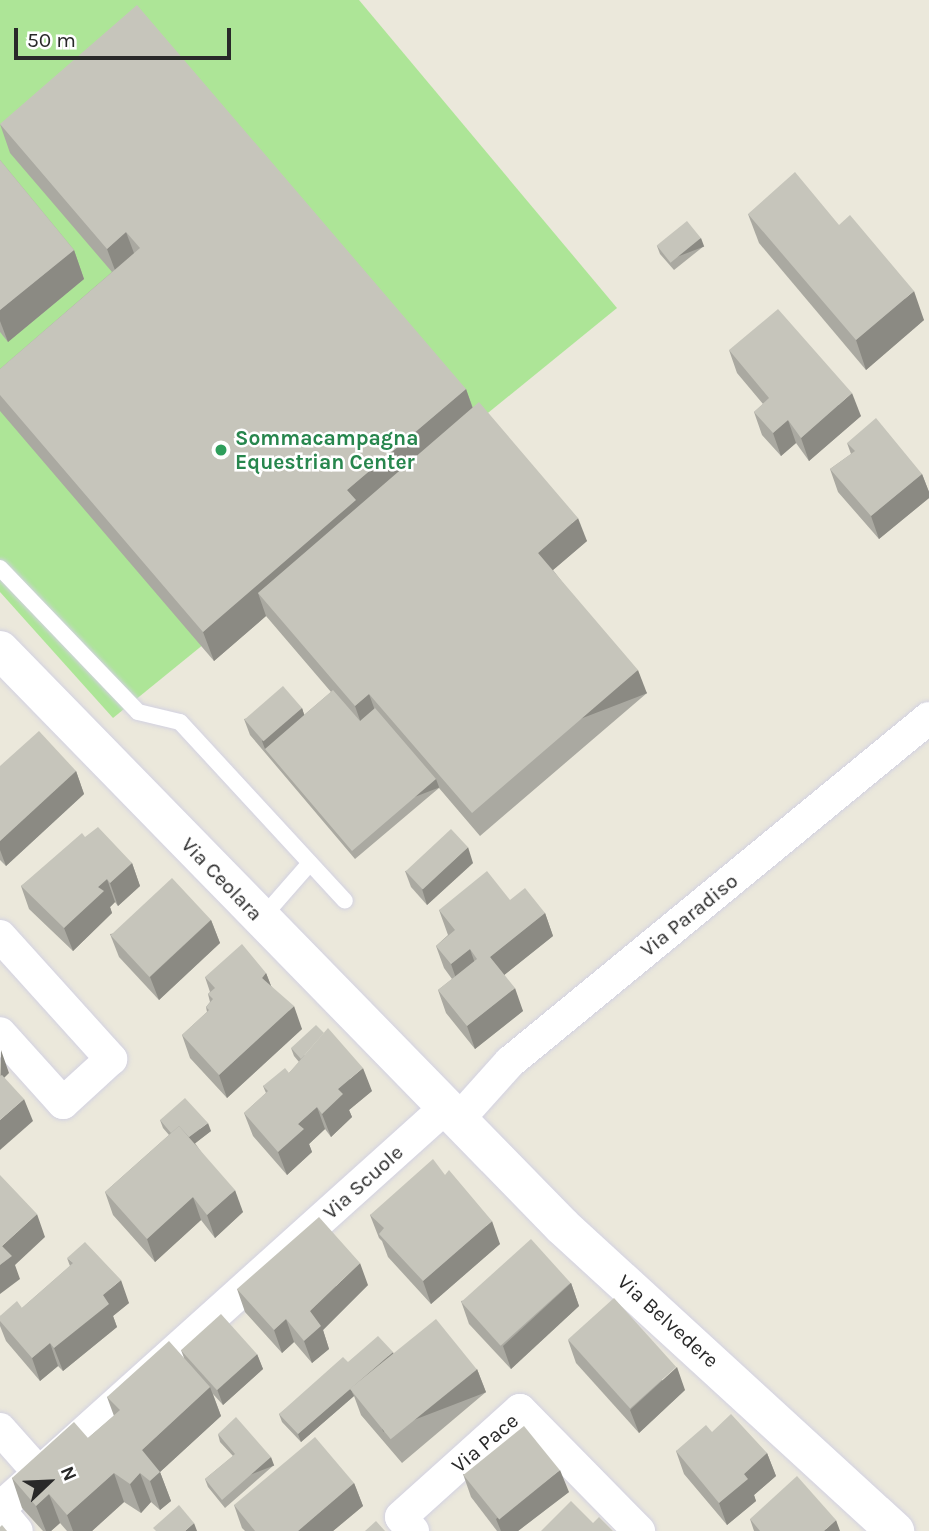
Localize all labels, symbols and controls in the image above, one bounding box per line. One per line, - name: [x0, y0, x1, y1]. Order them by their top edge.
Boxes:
- scale bar: [18, 14, 234, 58]
- text: 50 m: [27, 28, 76, 52]
- place label: Sommacampagna Equestrian Center: [235, 425, 418, 475]
- marker: Sommacampagna Equestrian Center: [213, 442, 229, 458]
- street label: Via Ceolara: [176, 832, 268, 926]
- street label: Via Paradiso: [635, 868, 743, 962]
- street label: Via Scuole: [318, 1140, 408, 1224]
- street label: Via Belvedere: [612, 1269, 724, 1373]
- street label: Via Pace: [446, 1408, 524, 1478]
- north arrow: [14, 1447, 84, 1517]
- text: N: [56, 1463, 81, 1484]

